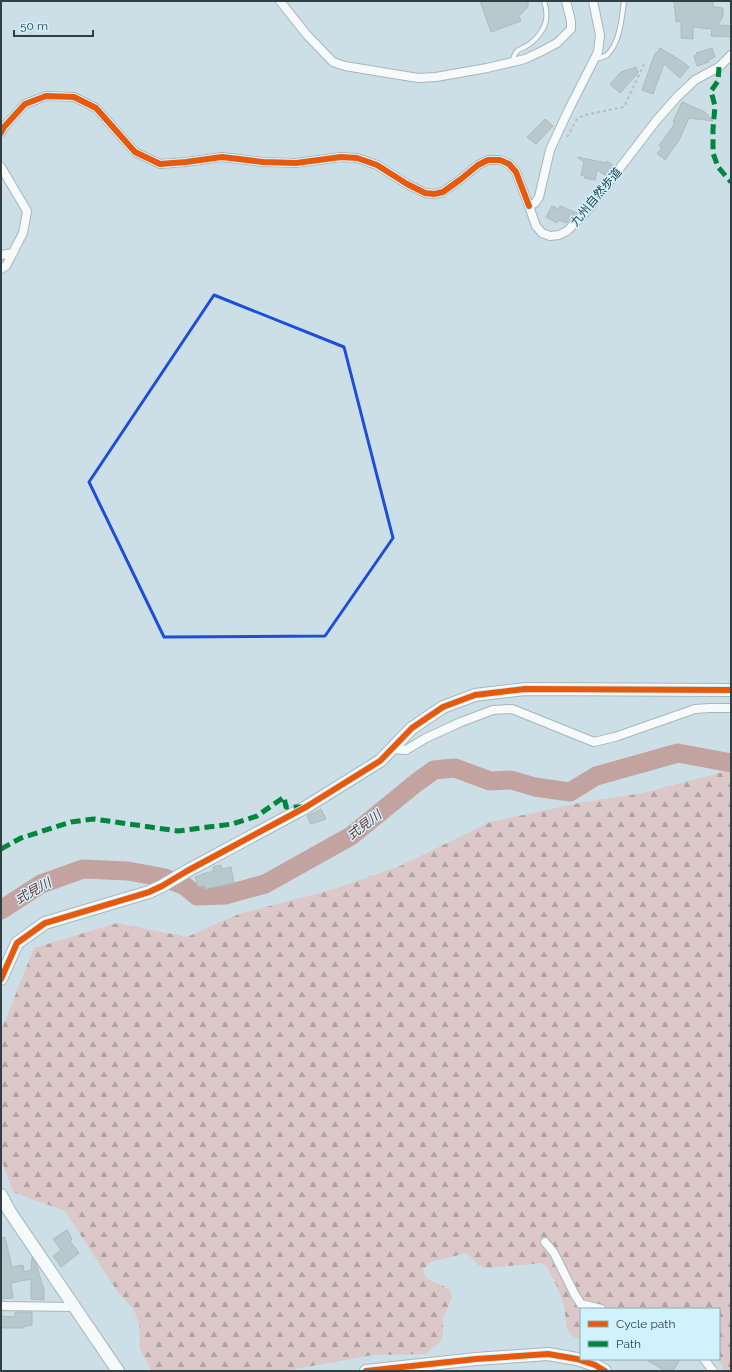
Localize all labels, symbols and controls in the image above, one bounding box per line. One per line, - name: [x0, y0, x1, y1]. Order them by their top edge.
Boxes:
- scale bar: [14, 12, 93, 38]
- text: 50 m: [20, 19, 48, 33]
- street label: 九州自然歩道: [567, 165, 625, 229]
- water label: 式見川: [344, 806, 386, 843]
- water label: 式見川: [12, 874, 55, 907]
- legend: [580, 1308, 720, 1360]
- text: Cycle path: [616, 1317, 675, 1331]
- text: Path: [616, 1337, 641, 1351]

